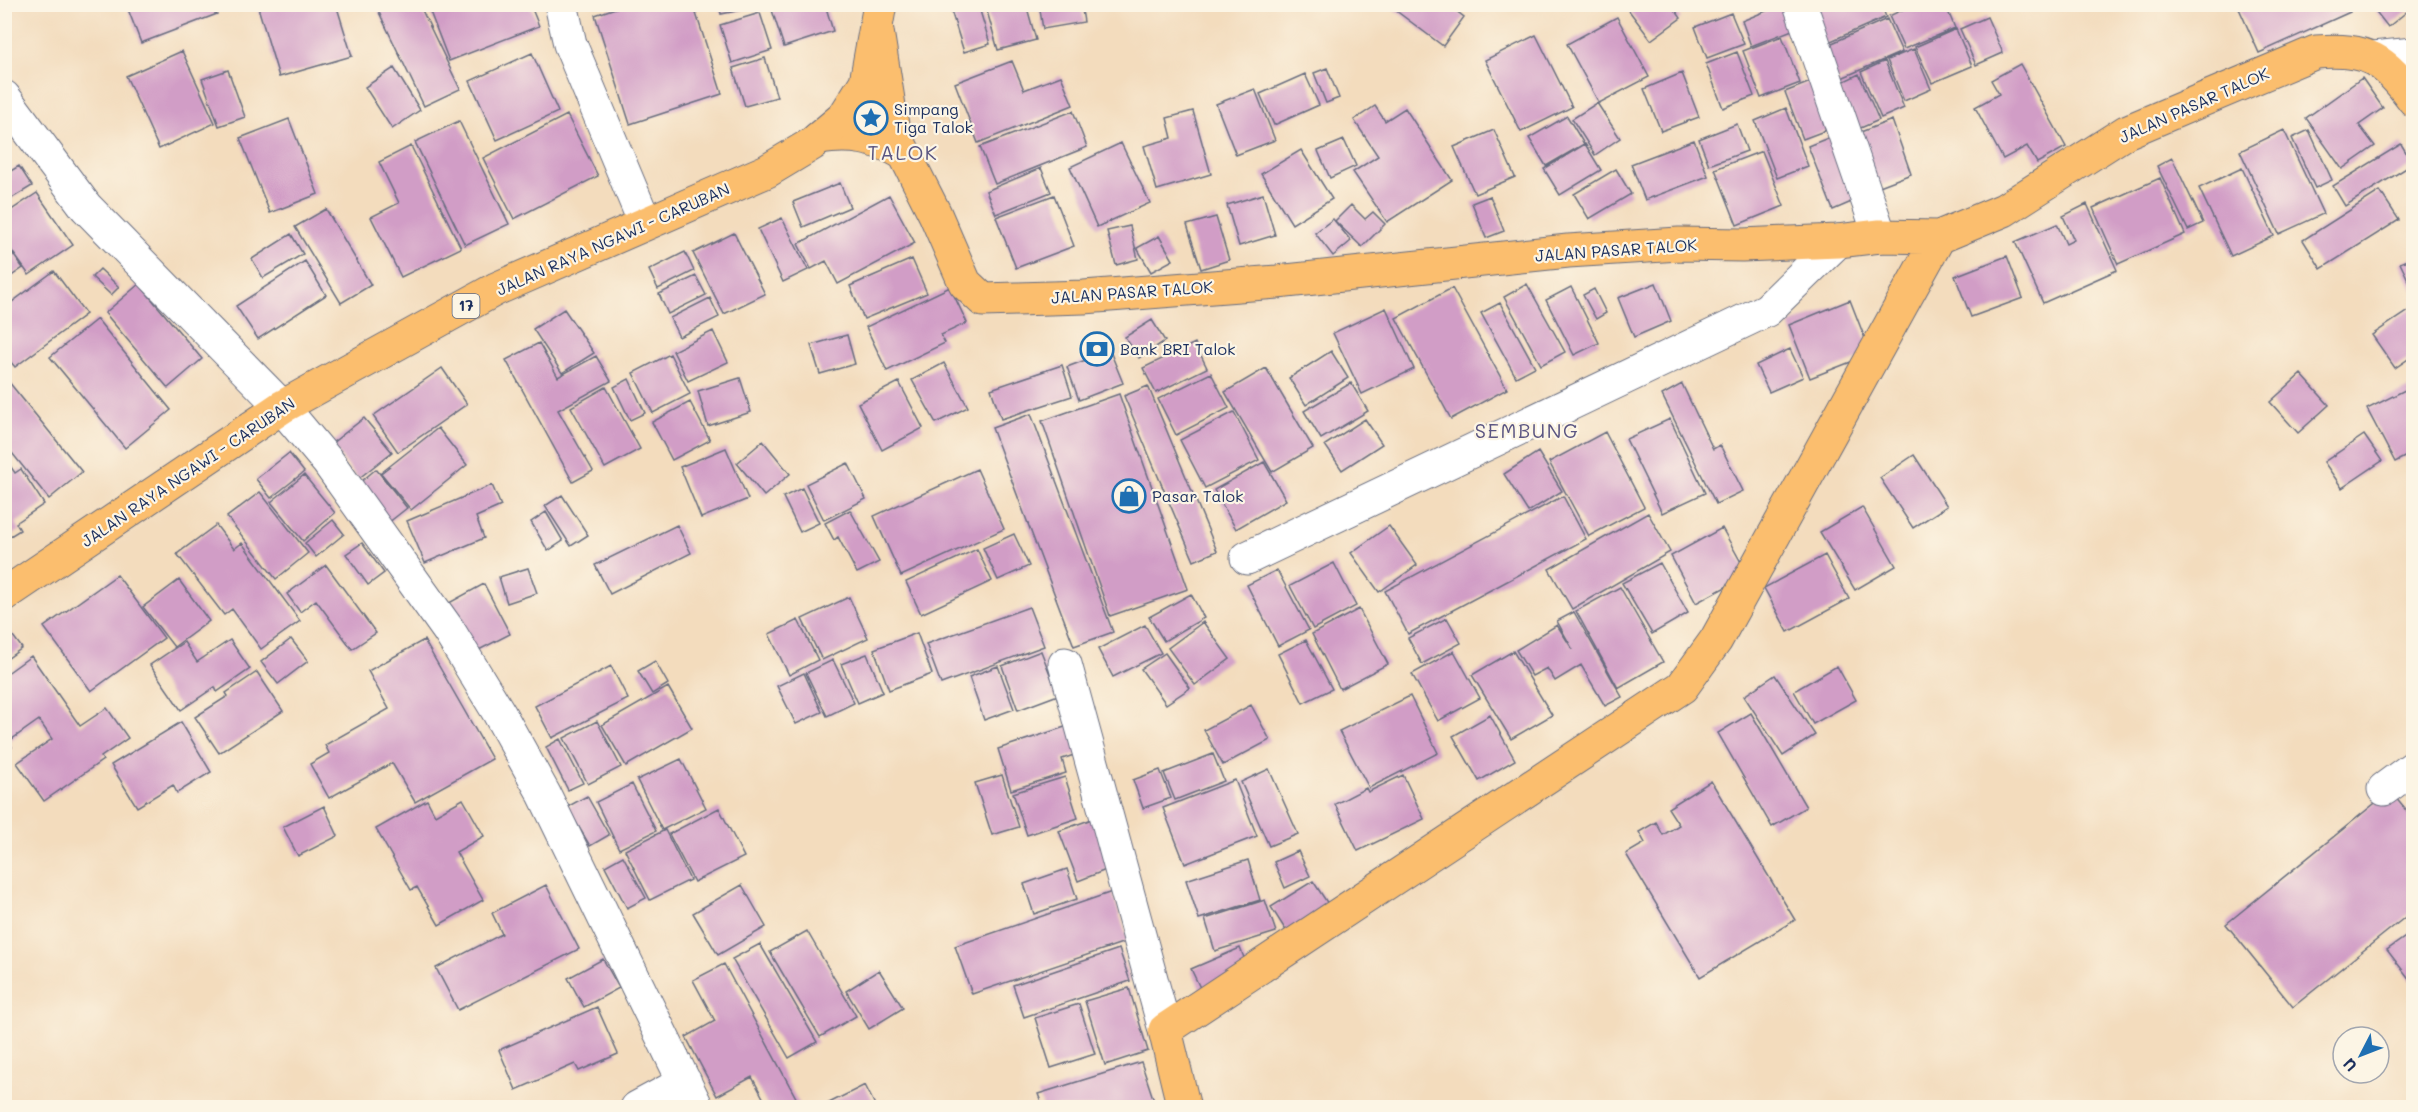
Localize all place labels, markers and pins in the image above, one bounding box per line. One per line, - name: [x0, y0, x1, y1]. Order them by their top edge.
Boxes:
- place label: Simpang Tiga Talok: [894, 98, 973, 137]
- place icon: Simpang Tiga Talok: [853, 100, 889, 136]
- bank icon: Bank BRI Talok: [1079, 331, 1115, 367]
- place label: Bank BRI Talok: [1120, 338, 1236, 359]
- shop icon: Pasar Talok: [1111, 478, 1147, 514]
- place label: Pasar Talok: [1152, 485, 1244, 506]

